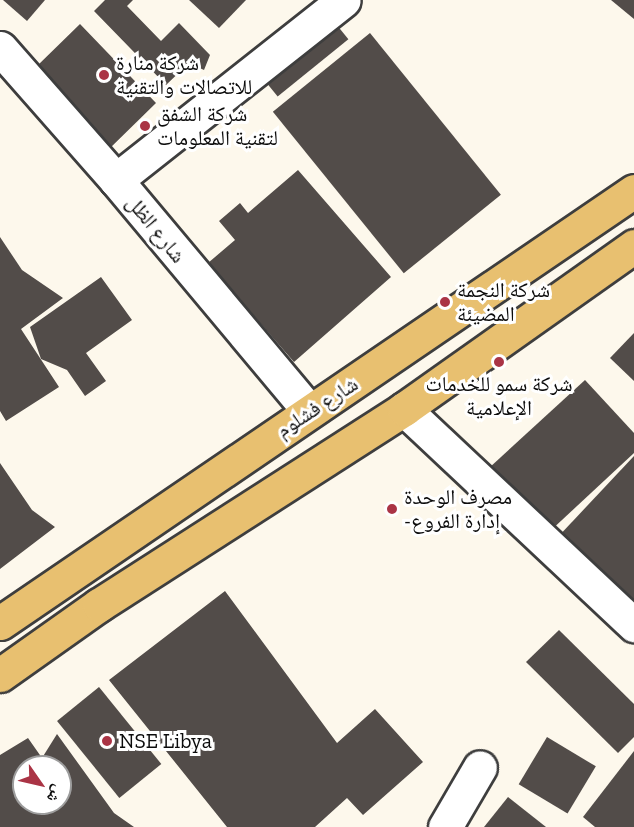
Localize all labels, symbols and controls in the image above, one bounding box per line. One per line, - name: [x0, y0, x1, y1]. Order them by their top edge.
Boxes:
- place label: شركة منارة للاتصالات والتقنية: [116, 50, 252, 100]
- marker: شركة منارة للاتصالات والتقنية: [97, 68, 111, 82]
- place label: شركة الشفق لتقنية المعلومات: [157, 101, 278, 151]
- marker: شركة الشفق لتقنية المعلومات: [138, 119, 152, 133]
- street label: شارع الظل: [121, 190, 191, 268]
- place label: شركة النجمة المضيئة: [457, 277, 550, 327]
- marker: شركة النجمة المضيئة: [438, 295, 452, 309]
- marker: شركة سمو للخدمات الإعلامية: [492, 355, 506, 369]
- street label: شارع فشلوم: [271, 371, 363, 443]
- place label: شركة سمو للخدمات الإعلامية: [426, 371, 572, 421]
- place label: مصرف الوحدة -إدارة الفروع: [404, 484, 512, 534]
- marker: مصرف الوحدة -إدارة الفروع: [385, 502, 399, 516]
- place label: NSE Libya: [119, 728, 212, 754]
- marker: NSE Libya: [100, 734, 114, 748]
- north arrow: [12, 755, 72, 815]
- text: ش: [43, 782, 68, 807]

